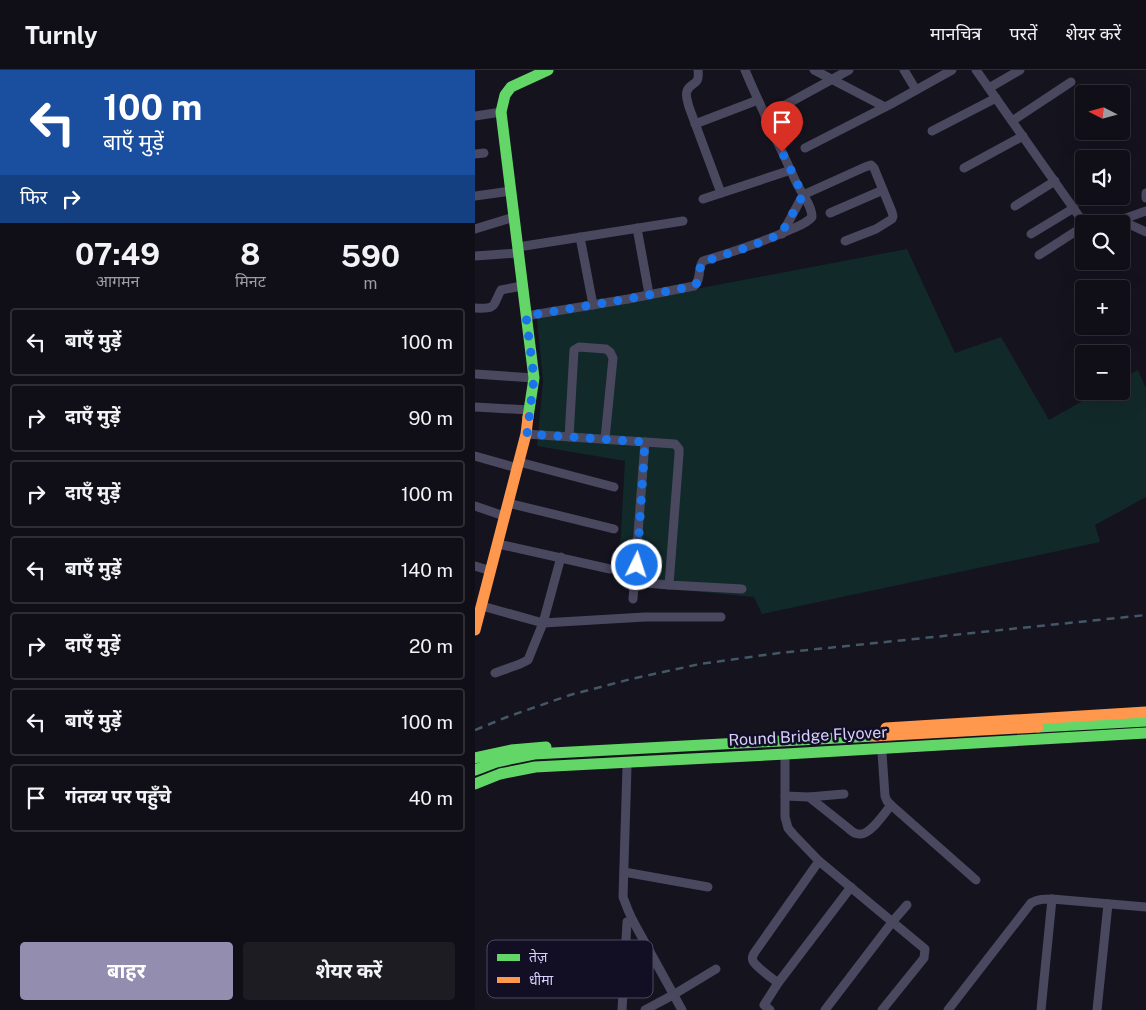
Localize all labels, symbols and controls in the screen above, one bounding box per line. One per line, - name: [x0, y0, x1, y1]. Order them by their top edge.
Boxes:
- text: Turnly: [25, 21, 98, 49]
- text: मानचित्र: [930, 23, 982, 44]
- text: परतें: [1010, 23, 1037, 44]
- text: शेयर करें: [1065, 23, 1121, 44]
- north arrow: [1075, 85, 1130, 140]
- map controls: [1075, 85, 1130, 400]
- text: 100 m: [103, 87, 202, 128]
- icon: left: [20, 90, 85, 155]
- pin: [761, 101, 803, 152]
- icon: arrive: [768, 108, 796, 136]
- text: बाएँ मुड़ें: [103, 129, 164, 155]
- button: sound: [1075, 150, 1130, 205]
- icon: right: [57, 185, 85, 213]
- text: फिर: [20, 186, 47, 208]
- button: search: [1075, 215, 1130, 270]
- text: 07:49: [75, 236, 160, 272]
- text: 8: [240, 236, 260, 272]
- text: 590: [341, 238, 400, 274]
- text: आगमन: [96, 272, 139, 291]
- text: मिनट: [235, 272, 266, 291]
- text: m: [363, 274, 377, 293]
- button: +: [1075, 280, 1130, 335]
- icon: left: [22, 328, 50, 356]
- text: बाएँ मुड़ें: [65, 329, 121, 351]
- text: 100 m: [401, 331, 453, 353]
- button: −: [1075, 345, 1130, 400]
- icon: right: [22, 404, 50, 432]
- text: दाएँ मुड़ें: [65, 405, 120, 427]
- text: 90 m: [409, 407, 453, 429]
- icon: right: [22, 480, 50, 508]
- text: दाएँ मुड़ें: [65, 481, 120, 503]
- text: 100 m: [401, 483, 453, 505]
- position arrow: [610, 538, 662, 590]
- icon: left: [22, 556, 50, 584]
- text: बाएँ मुड़ें: [65, 557, 121, 579]
- text: 140 m: [401, 559, 453, 581]
- icon: right: [22, 632, 50, 660]
- text: दाएँ मुड़ें: [65, 633, 120, 655]
- text: 20 m: [409, 635, 453, 657]
- icon: left: [22, 708, 50, 736]
- text: बाएँ मुड़ें: [65, 709, 121, 731]
- text: 100 m: [401, 711, 453, 733]
- street label: Round Bridge Flyover: [728, 722, 888, 750]
- icon: arrive: [22, 784, 50, 812]
- text: गंतव्य पर पहुँचे: [65, 785, 171, 807]
- text: 40 m: [408, 787, 453, 809]
- legend: [487, 940, 653, 998]
- button: बाहर: [20, 942, 233, 1000]
- button: शेयर करें: [243, 942, 455, 1000]
- text: तेज़: [529, 948, 548, 965]
- text: धीमा: [529, 972, 554, 988]

